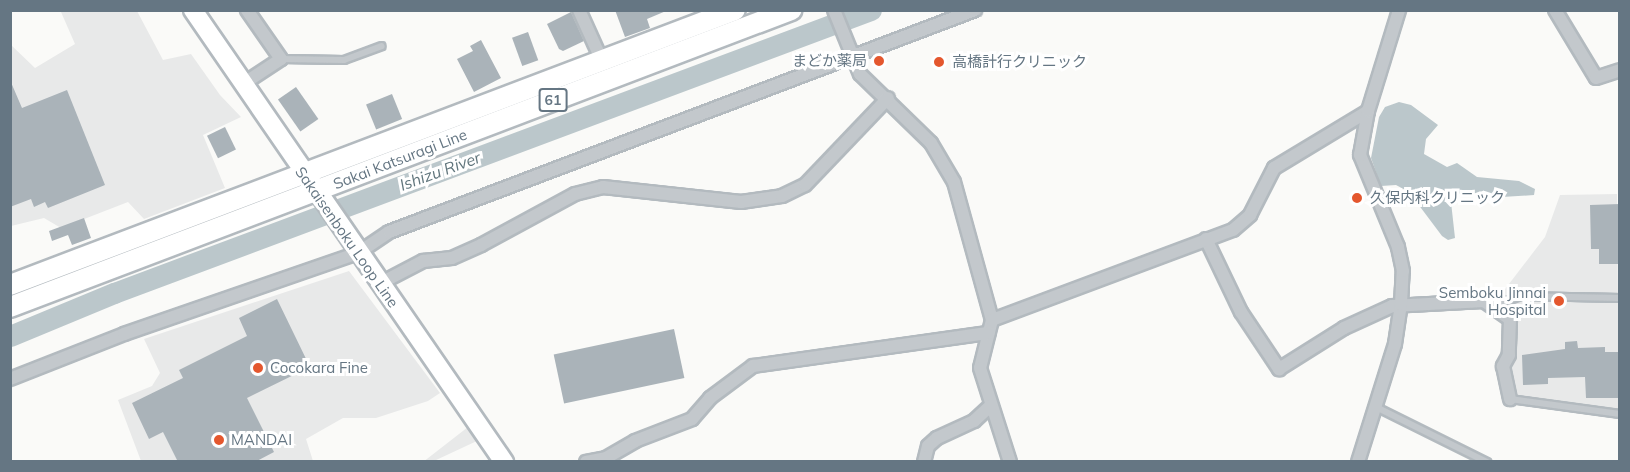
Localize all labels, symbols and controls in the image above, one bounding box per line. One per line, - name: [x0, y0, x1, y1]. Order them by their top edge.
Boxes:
- place label: まどか薬局: [792, 52, 867, 70]
- marker: 高橋計行クリニック: [930, 53, 948, 71]
- place label: 高橋計行クリニック: [952, 53, 1087, 71]
- marker: まどか薬局: [872, 54, 886, 68]
- road number: 61: [538, 89, 568, 111]
- street label: Sakai Katsuragi Line: [331, 125, 469, 193]
- water label: Ishizu River: [397, 147, 483, 195]
- street label: Sakaisenboku Loop Line: [292, 163, 402, 311]
- marker: 久保内科クリニック: [1348, 189, 1366, 207]
- place label: 久保内科クリニック: [1370, 189, 1505, 207]
- place label: Semboku Jinnai Hospital: [1439, 283, 1546, 318]
- marker: Semboku Jinnai Hospital: [1550, 292, 1568, 310]
- place label: Cocokara Fine: [270, 359, 368, 377]
- marker: Cocokara Fine: [251, 361, 265, 375]
- place label: MANDAI: [231, 431, 292, 449]
- marker: MANDAI: [212, 433, 226, 447]

